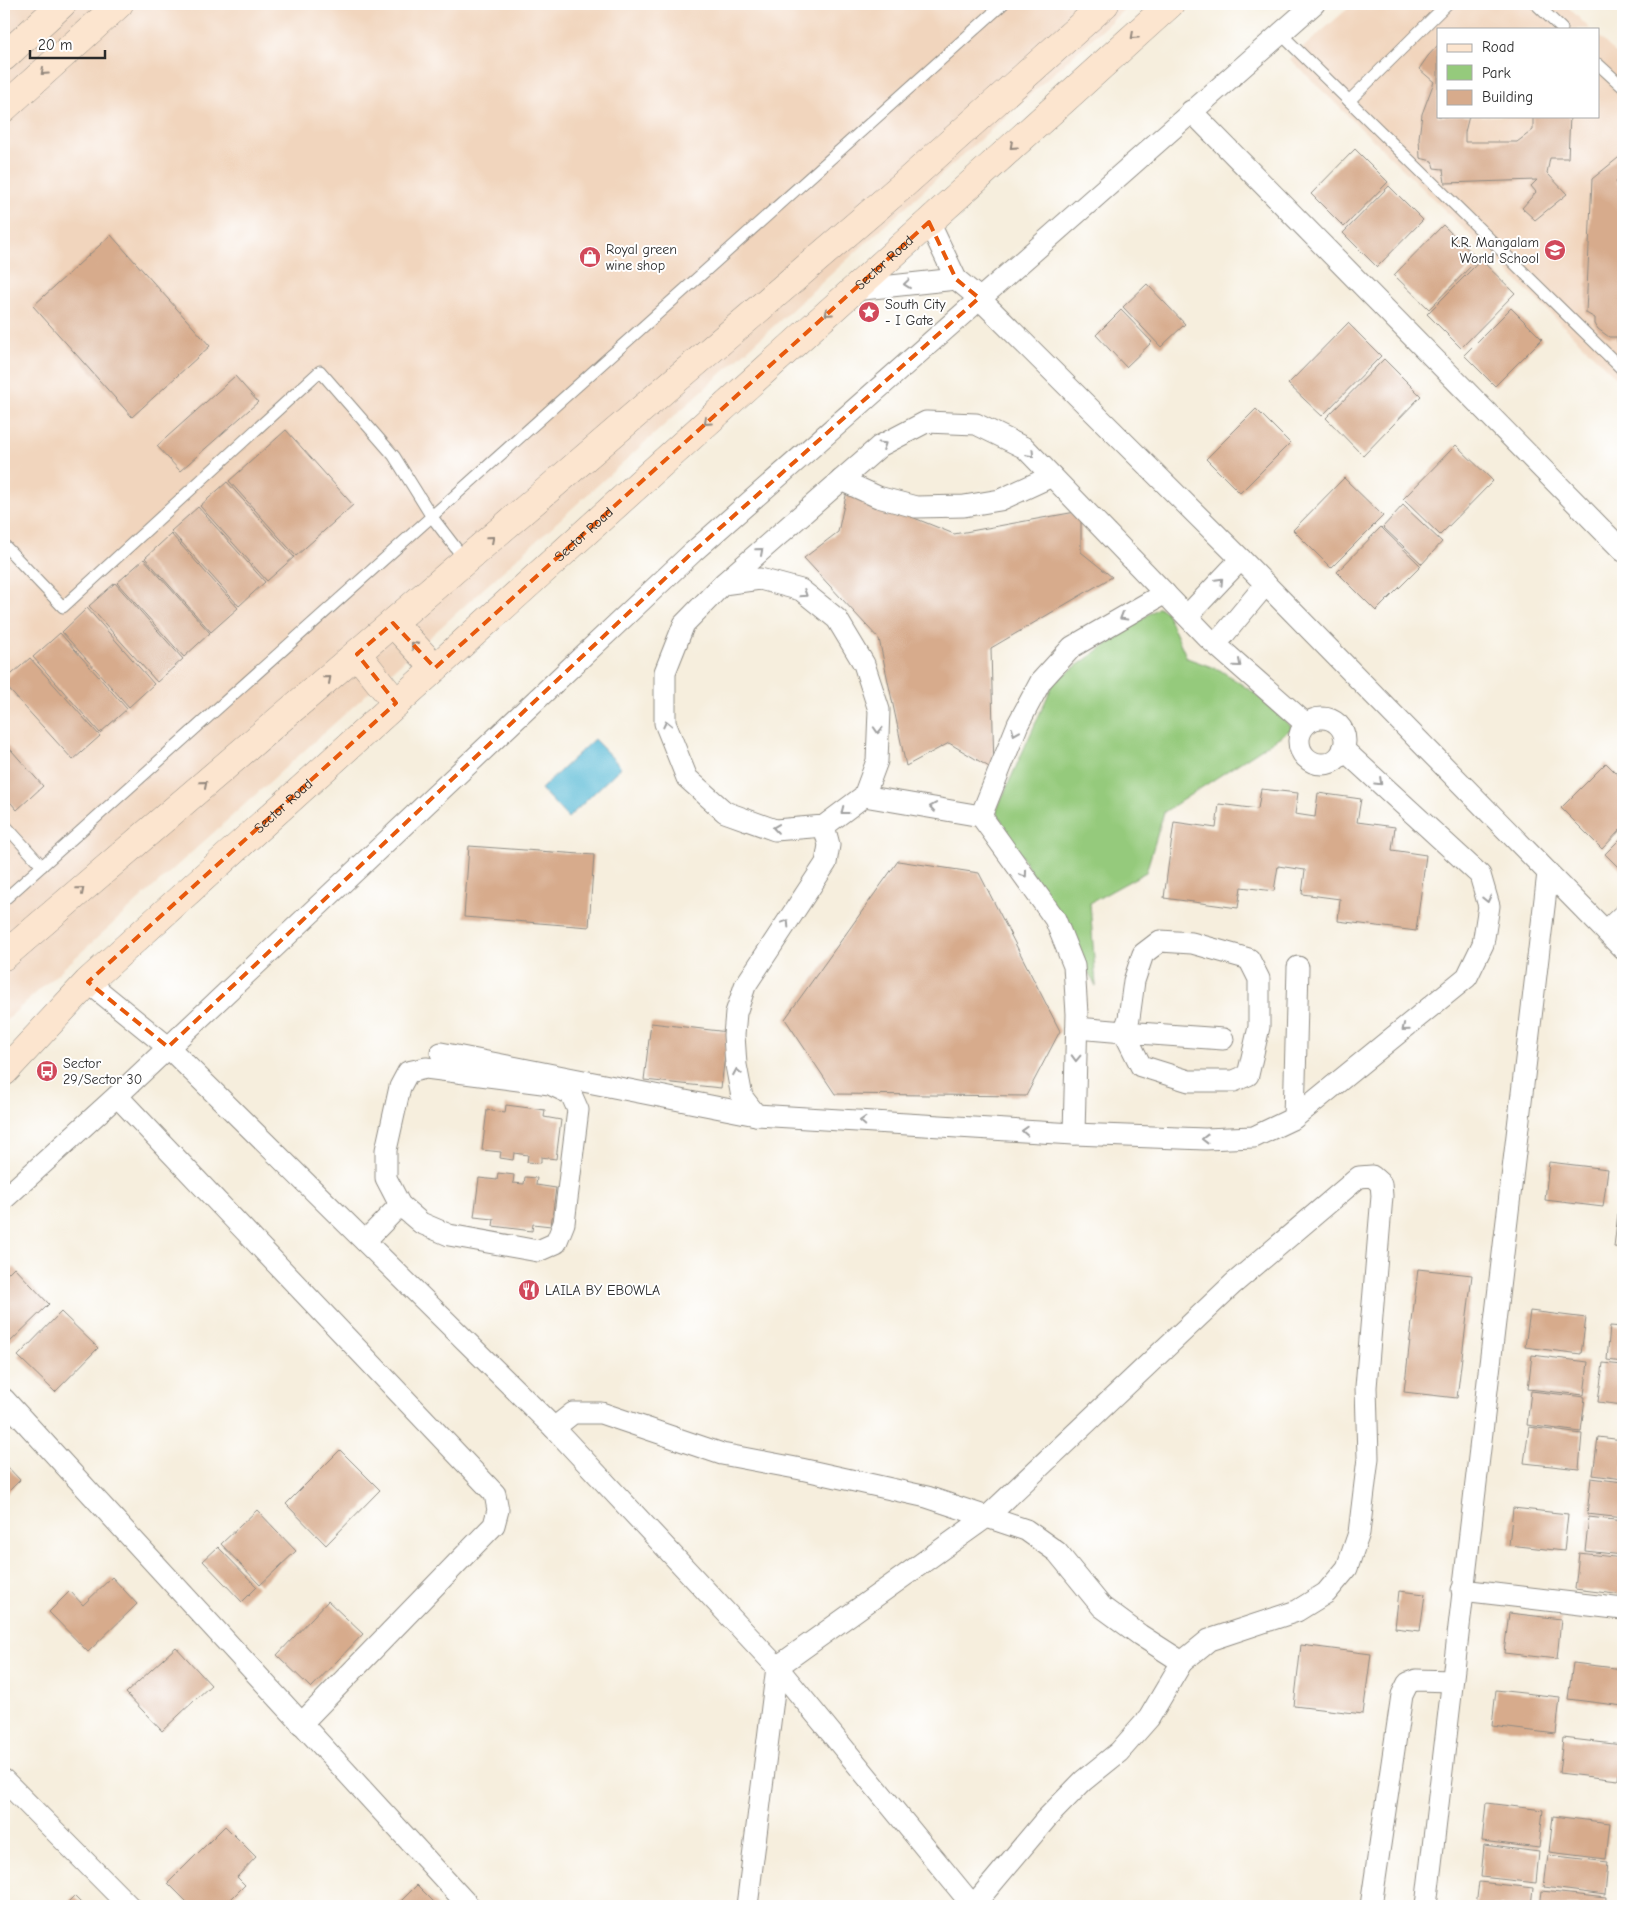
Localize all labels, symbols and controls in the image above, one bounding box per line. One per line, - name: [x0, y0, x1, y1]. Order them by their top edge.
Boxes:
- scale bar: [30, 28, 105, 60]
- legend: [1437, 28, 1600, 118]
- one-way arrow: [1130, 31, 1139, 40]
- text: 20 m: [38, 36, 72, 54]
- text: Road: [1482, 38, 1514, 56]
- text: Park: [1482, 64, 1511, 82]
- one-way arrow: [40, 66, 49, 75]
- text: Building: [1482, 88, 1533, 106]
- one-way arrow: [1010, 140, 1019, 149]
- street label: Sector Road: [851, 232, 917, 293]
- place label: K.R. Mangalam World School: [1451, 234, 1539, 267]
- school or university icon: K.R. Mangalam World School: [1543, 238, 1567, 262]
- place label: Royal green wine shop: [606, 241, 677, 274]
- shop icon: Royal green wine shop: [578, 245, 602, 269]
- one-way arrow: [903, 278, 911, 289]
- place label: South City - I Gate: [885, 296, 946, 329]
- place icon: South City - I Gate: [857, 300, 881, 324]
- one-way arrow: [824, 307, 833, 316]
- one-way arrow: [704, 416, 713, 425]
- one-way arrow: [877, 442, 886, 451]
- one-way arrow: [1025, 449, 1034, 458]
- street label: Sector Road: [551, 503, 616, 565]
- one-way arrow: [485, 535, 494, 544]
- one-way arrow: [754, 548, 763, 557]
- one-way arrow: [1214, 577, 1223, 586]
- one-way arrow: [798, 588, 808, 597]
- one-way arrow: [1119, 611, 1128, 621]
- one-way arrow: [411, 642, 420, 651]
- one-way arrow: [1232, 658, 1241, 667]
- one-way arrow: [322, 675, 331, 684]
- one-way arrow: [662, 719, 673, 728]
- one-way arrow: [873, 726, 884, 734]
- one-way arrow: [1010, 727, 1021, 736]
- street label: Sector Road: [250, 775, 316, 837]
- one-way arrow: [1374, 776, 1383, 785]
- one-way arrow: [199, 781, 208, 790]
- one-way arrow: [929, 803, 937, 813]
- one-way arrow: [840, 805, 850, 814]
- one-way arrow: [771, 823, 779, 834]
- one-way arrow: [1018, 868, 1026, 877]
- one-way arrow: [75, 887, 84, 896]
- one-way arrow: [1481, 895, 1492, 904]
- one-way arrow: [780, 919, 790, 928]
- one-way arrow: [1402, 1022, 1411, 1030]
- one-way arrow: [1071, 1054, 1081, 1062]
- place label: Sector 29/Sector 30: [63, 1055, 142, 1088]
- bus stop icon: Sector 29/Sector 30: [35, 1059, 59, 1083]
- one-way arrow: [732, 1067, 742, 1076]
- one-way arrow: [858, 1116, 866, 1127]
- one-way arrow: [1021, 1125, 1029, 1136]
- one-way arrow: [1201, 1134, 1208, 1144]
- restaurant icon: LAILA BY EBOWLA: [517, 1278, 541, 1302]
- place label: LAILA BY EBOWLA: [545, 1282, 660, 1299]

